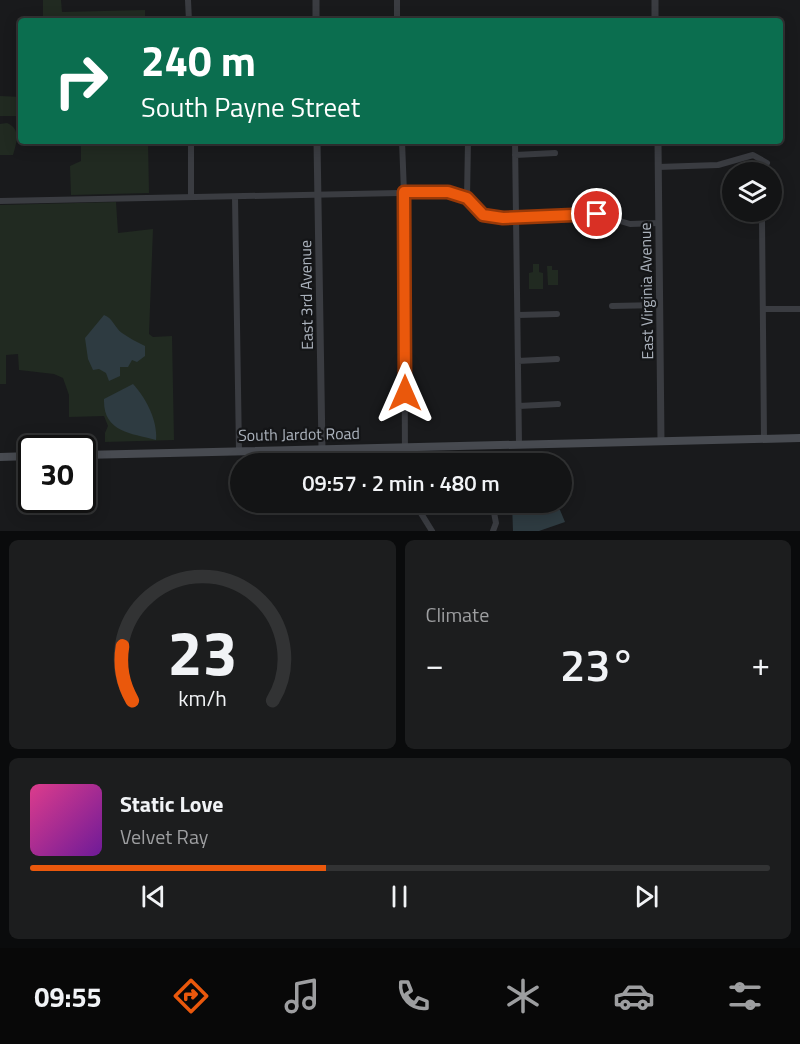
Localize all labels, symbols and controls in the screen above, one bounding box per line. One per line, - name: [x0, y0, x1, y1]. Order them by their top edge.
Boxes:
- text: 240 m: [141, 28, 256, 92]
- icon: right: [42, 42, 120, 120]
- text: South Payne Street: [141, 86, 360, 127]
- map controls: [722, 162, 782, 222]
- button: layers: [722, 162, 782, 222]
- pin: [571, 188, 622, 239]
- icon: arrive: [580, 197, 613, 230]
- street label: East Virginia Avenue: [633, 222, 659, 360]
- street label: East 3rd Avenue: [293, 240, 319, 350]
- position arrow: [373, 361, 437, 425]
- street label: South Jardot Road: [238, 421, 360, 447]
- speed limit sign: 30: [18, 435, 96, 513]
- text: 09:57 · 2 min · 480 m: [302, 466, 500, 500]
- text: Climate: [426, 599, 489, 630]
- text: 23: [167, 604, 237, 699]
- text: 23°: [560, 630, 636, 698]
- text: −: [426, 639, 444, 689]
- text: +: [752, 639, 770, 689]
- text: km/h: [178, 683, 227, 715]
- text: Static Love: [120, 787, 223, 821]
- text: Velvet Ray: [120, 821, 209, 852]
- icon: previous: [137, 880, 170, 913]
- icon: pause: [383, 880, 416, 913]
- icon: next: [630, 880, 663, 913]
- icon: directions: [170, 975, 212, 1017]
- icon: music: [281, 975, 323, 1017]
- icon: phone: [392, 975, 434, 1017]
- icon: climate: [502, 975, 544, 1017]
- icon: car: [613, 975, 655, 1017]
- icon: filters: [724, 975, 766, 1017]
- text: 09:55: [34, 976, 102, 1017]

